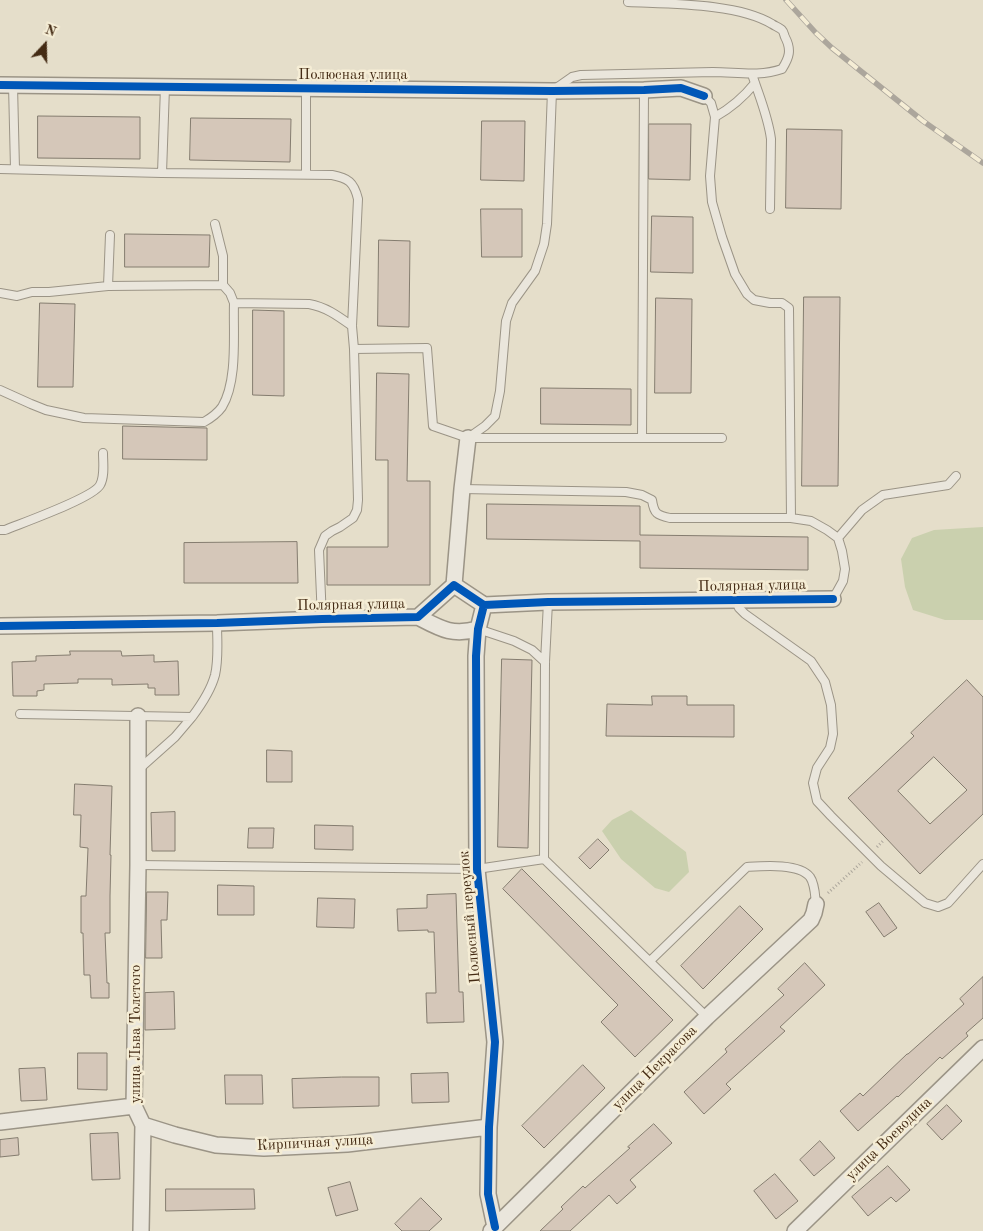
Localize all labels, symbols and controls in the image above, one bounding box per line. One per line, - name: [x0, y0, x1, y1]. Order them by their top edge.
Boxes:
- north arrow: [20, 20, 70, 70]
- text: N: [43, 23, 58, 39]
- street label: Полюсная улица: [298, 66, 408, 84]
- street label: Полярная улица: [698, 576, 806, 596]
- street label: Полярная улица: [297, 595, 405, 615]
- street label: Полюсный переулок: [455, 850, 485, 984]
- street label: улица Льва Толстого: [127, 965, 145, 1103]
- street label: улица Некрасова: [609, 1022, 701, 1114]
- street label: улица Воеводина: [842, 1093, 936, 1185]
- street label: Кирпичная улица: [256, 1131, 374, 1155]

